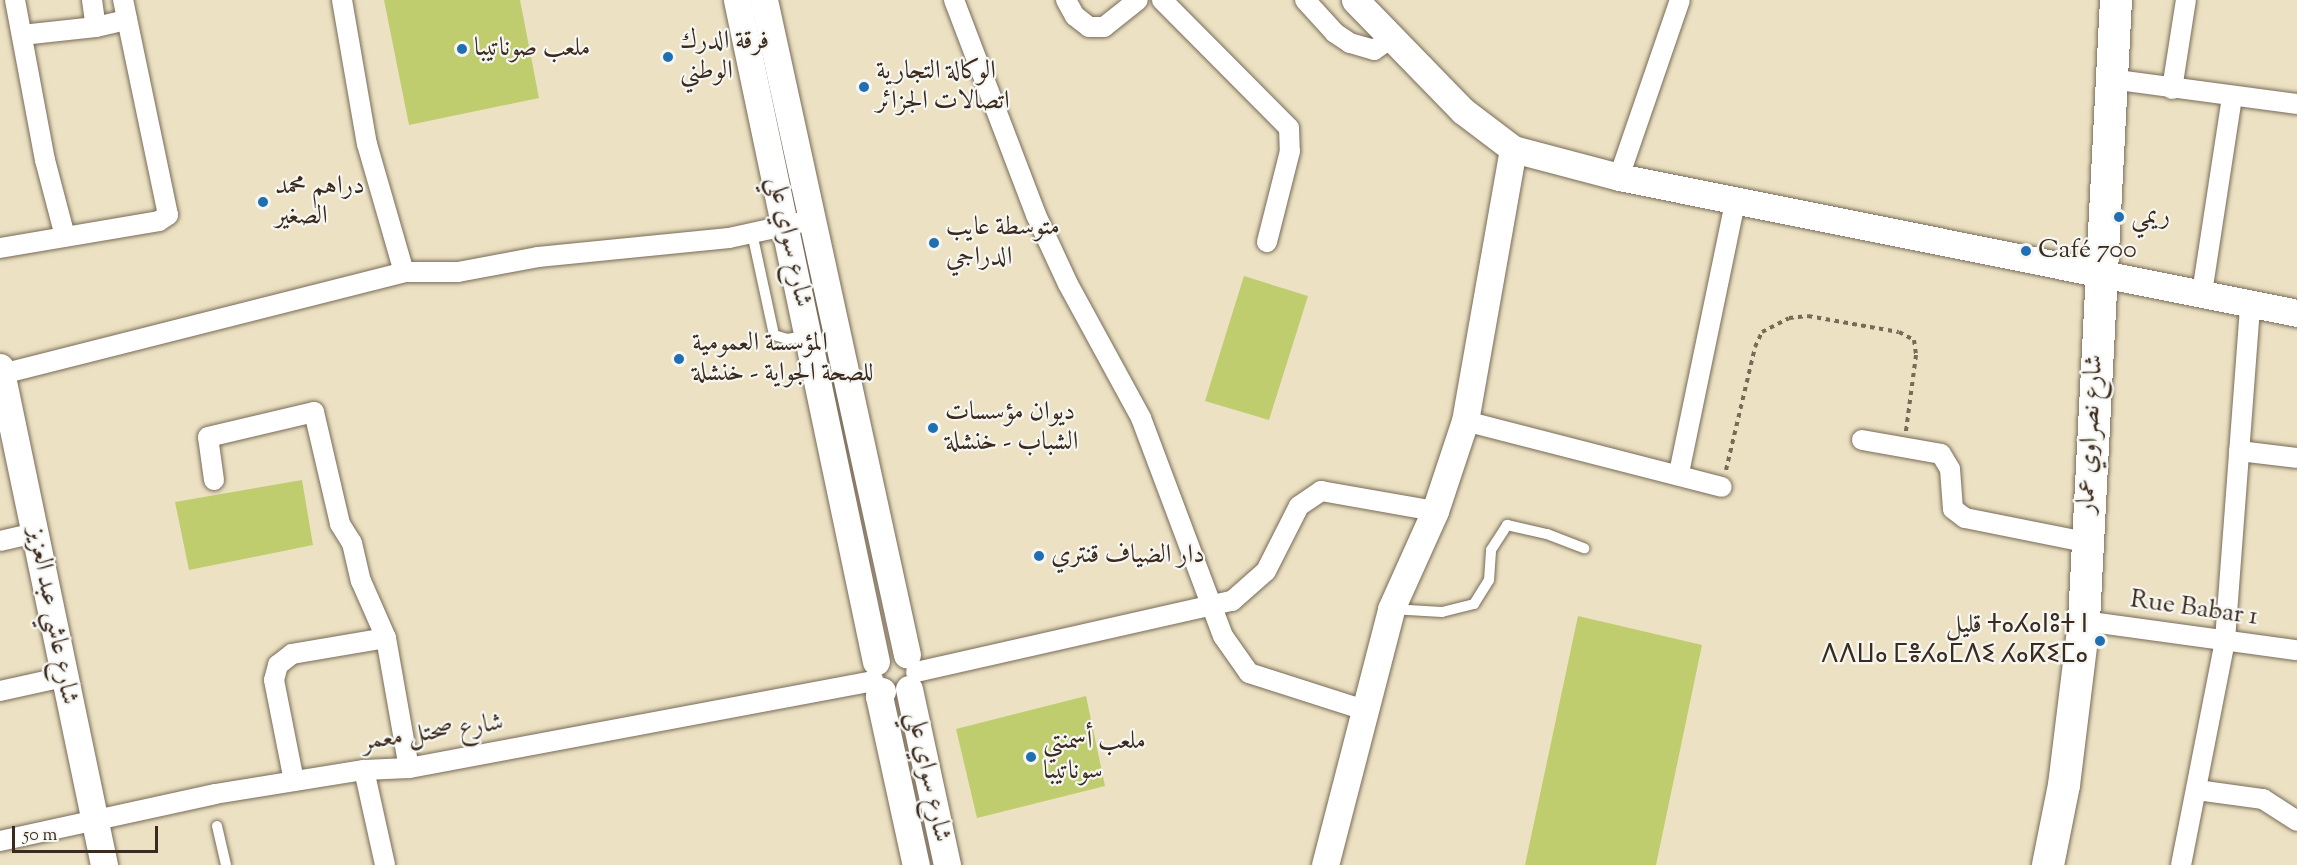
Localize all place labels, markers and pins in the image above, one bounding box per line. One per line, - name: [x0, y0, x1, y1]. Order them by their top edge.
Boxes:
- place label: فرقة الدرك الوطني: [680, 26, 769, 88]
- place label: ملعب صوناتيبا: [474, 33, 590, 65]
- marker: ملعب صوناتيبا: [455, 42, 469, 56]
- marker: فرقة الدرك الوطني: [661, 50, 675, 64]
- place label: الوكالة التجارية اتصالات الجزائر: [876, 56, 1010, 118]
- marker: الوكالة التجارية اتصالات الجزائر: [857, 80, 871, 94]
- place label: دراهم محمد الصغير: [275, 171, 365, 232]
- marker: دراهم محمد الصغير: [256, 195, 270, 209]
- place label: ريمي: [2131, 201, 2170, 233]
- marker: ريمي: [2112, 210, 2126, 224]
- place label: متوسطة عايب الدراجي: [946, 212, 1060, 274]
- place label: Café 700: [2038, 235, 2137, 267]
- marker: متوسطة عايب الدراجي: [927, 236, 941, 250]
- marker: Café 700: [2019, 244, 2033, 258]
- place label: المؤسسة العمومية للصحة الجواية - خنشلة: [692, 328, 874, 390]
- marker: المؤسسة العمومية للصحة الجواية - خنشلة: [670, 350, 688, 368]
- place label: ديوان مؤسسات الشباب - خنشلة: [945, 397, 1078, 458]
- marker: ديوان مؤسسات الشباب - خنشلة: [926, 421, 940, 435]
- place label: دار الضياف قنتري: [1051, 540, 1205, 572]
- marker: دار الضياف قنتري: [1032, 549, 1046, 563]
- place label: قليل ⵜⴰⵃⴰⵏⵓⵜ ⵏ ⴷⴷⵡⴰ ⵎⴻⵃⴰⵎⴷⵉ ⵃⴰⴽⵉⵎⴰ: [1821, 610, 2088, 672]
- marker: قليل ⵜⴰⵃⴰⵏⵓⵜ ⵏ ⴷⴷⵡⴰ ⵎⴻⵃⴰⵎⴷⵉ ⵃⴰⴽⵉⵎⴰ: [2093, 634, 2107, 648]
- place label: ملعب أسمنتي سوناتيبا: [1043, 726, 1146, 788]
- marker: ملعب أسمنتي سوناتيبا: [1024, 750, 1038, 764]

